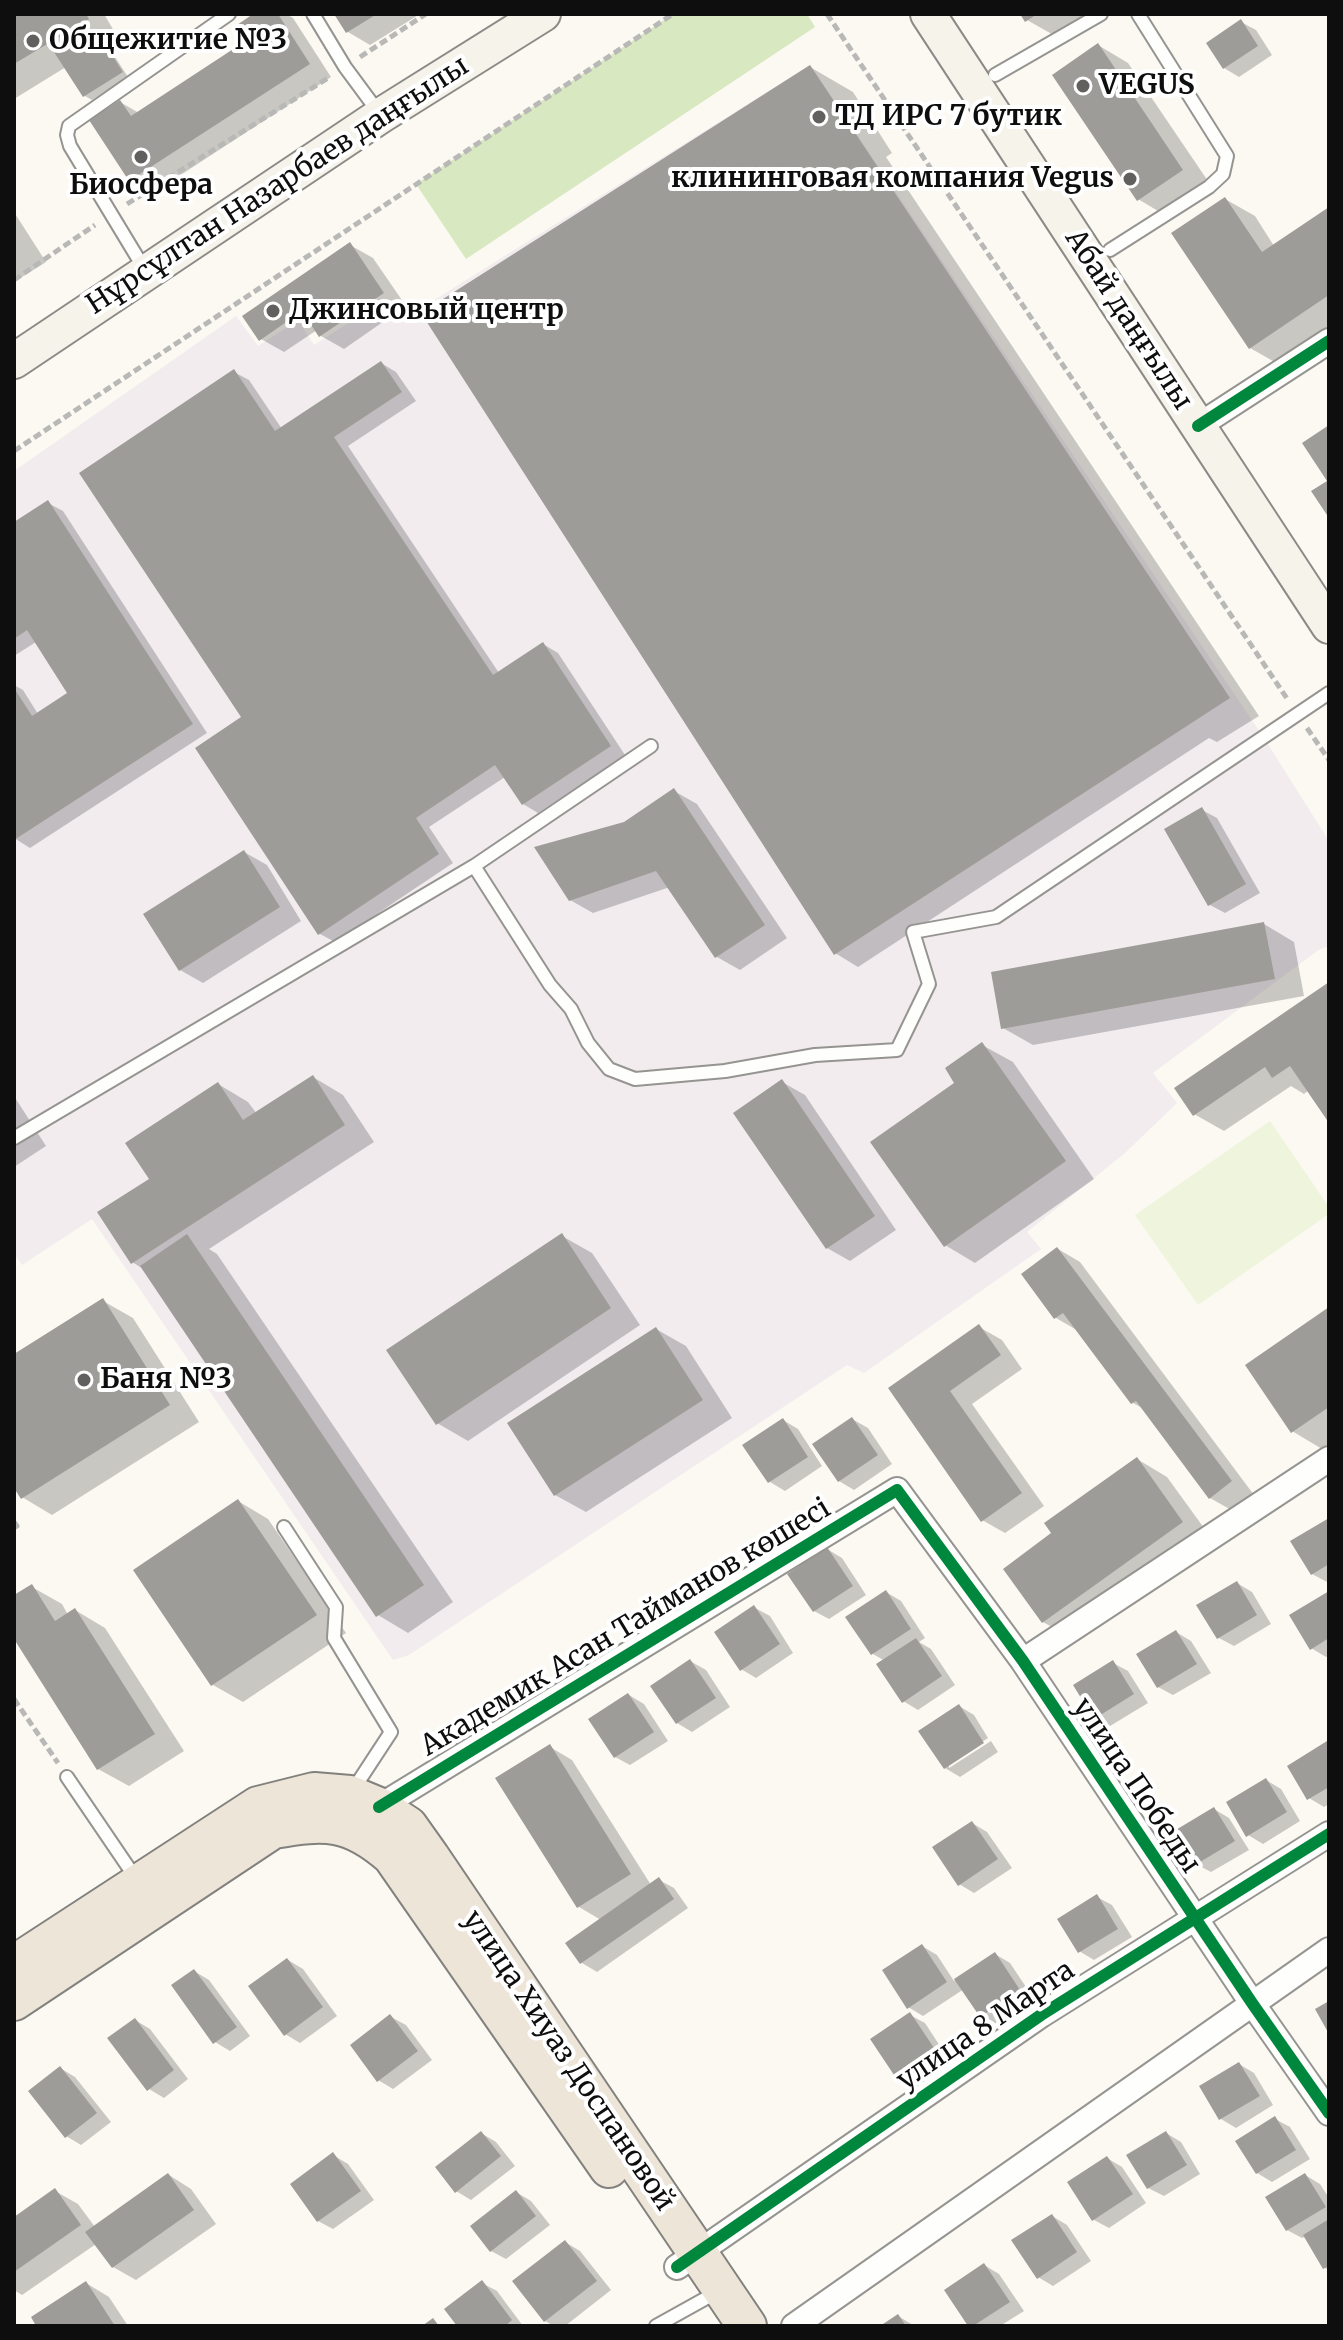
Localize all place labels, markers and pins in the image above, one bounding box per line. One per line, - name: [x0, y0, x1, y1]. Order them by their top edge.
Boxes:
- place label: Общежитие №3: [49, 24, 287, 58]
- marker: Общежитие №3: [24, 32, 42, 50]
- place label: VEGUS: [1099, 69, 1195, 103]
- marker: VEGUS: [1074, 77, 1092, 95]
- place label: ТД ИРС 7 бутик: [835, 100, 1062, 134]
- marker: ТД ИРС 7 бутик: [810, 108, 828, 126]
- marker: Биосфера: [132, 148, 150, 166]
- place label: клининговая компания Vegus: [671, 162, 1114, 196]
- place label: Биосфера: [69, 169, 213, 203]
- marker: клининговая компания Vegus: [1121, 170, 1139, 188]
- place label: Джинсовый центр: [289, 294, 564, 328]
- marker: Джинсовый центр: [264, 302, 282, 320]
- place label: Баня №3: [100, 1363, 232, 1397]
- marker: Баня №3: [75, 1371, 93, 1389]

